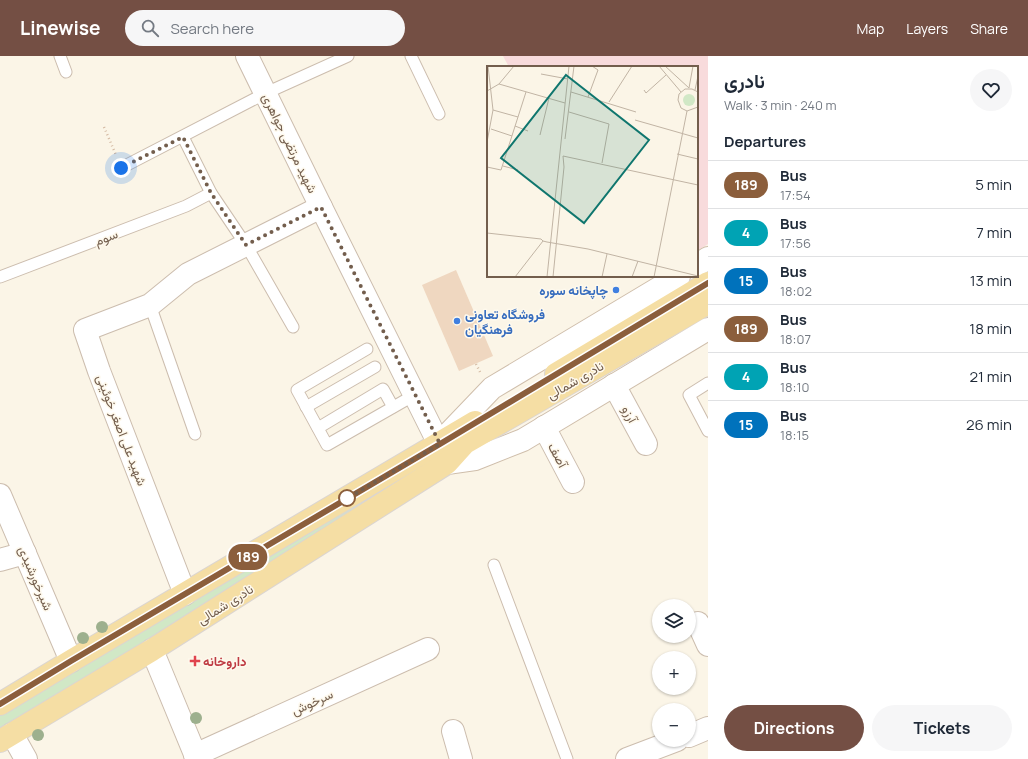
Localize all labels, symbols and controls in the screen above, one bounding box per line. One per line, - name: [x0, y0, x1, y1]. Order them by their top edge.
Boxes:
- search box: [125, 10, 405, 46]
- text: Linewise: [20, 15, 101, 41]
- icon: search: [139, 17, 161, 39]
- text: Search here: [171, 18, 254, 39]
- text: Map: [856, 19, 884, 38]
- text: Layers: [906, 19, 948, 38]
- text: Share: [970, 19, 1008, 38]
- inset map: [487, 66, 698, 277]
- text: نادری: [724, 68, 765, 94]
- button: heart: [970, 69, 1012, 111]
- street label: شهید مرتضی جواهری: [258, 90, 322, 196]
- text: Walk · 3 min · 240 m: [724, 96, 837, 114]
- text: Departures: [724, 131, 806, 152]
- your location: [111, 158, 131, 178]
- text: Bus: [780, 165, 807, 186]
- text: 5 min: [975, 174, 1012, 195]
- text: 189: [734, 175, 758, 194]
- text: 17:54: [780, 186, 811, 204]
- text: Bus: [780, 213, 807, 234]
- text: 7 min: [976, 222, 1012, 243]
- text: 4: [742, 223, 750, 242]
- street label: سوم: [92, 224, 120, 250]
- text: 17:56: [780, 234, 811, 252]
- text: Bus: [780, 261, 807, 282]
- text: 13 min: [970, 270, 1012, 291]
- text: 15: [739, 271, 753, 290]
- place label: چاپخانه سوره: [539, 281, 608, 300]
- text: 18:02: [780, 282, 812, 300]
- marker: چاپخانه سوره: [611, 285, 621, 295]
- place label: فروشگاه تعاونی فرهنگیان: [465, 305, 545, 338]
- text: Bus: [780, 309, 807, 330]
- marker: فروشگاه تعاونی فرهنگیان: [452, 316, 462, 326]
- text: 18 min: [969, 318, 1012, 339]
- text: 189: [734, 319, 758, 338]
- text: 18:07: [780, 330, 811, 348]
- street label: نادری شمالی: [543, 356, 607, 404]
- text: Bus: [780, 357, 807, 378]
- text: 21 min: [969, 366, 1012, 387]
- text: 4: [742, 367, 750, 386]
- street label: شهید علی اصغر خوئینی: [92, 372, 152, 488]
- text: 18:10: [780, 378, 810, 396]
- street label: آرزو: [618, 402, 642, 427]
- text: Bus: [780, 405, 807, 426]
- text: 26 min: [966, 414, 1012, 435]
- text: 15: [739, 415, 753, 434]
- text: 18:15: [780, 426, 809, 444]
- street label: آصف: [544, 439, 573, 472]
- unlabelled marker: [338, 489, 356, 507]
- street label: شیرخورشیدی: [14, 543, 58, 613]
- line badge: 189: [225, 544, 271, 570]
- text: 189: [236, 547, 260, 566]
- street label: نادری شمالی: [194, 580, 257, 628]
- map controls: [652, 599, 696, 747]
- button: layers: [652, 599, 696, 643]
- button: +: [652, 651, 696, 695]
- place label: داروخانه: [203, 652, 247, 670]
- marker: داروخانه: [190, 656, 200, 666]
- street label: سرخوش: [288, 685, 336, 719]
- button: −: [652, 703, 696, 747]
- button: Directions: [724, 705, 864, 751]
- button: Tickets: [872, 705, 1012, 751]

